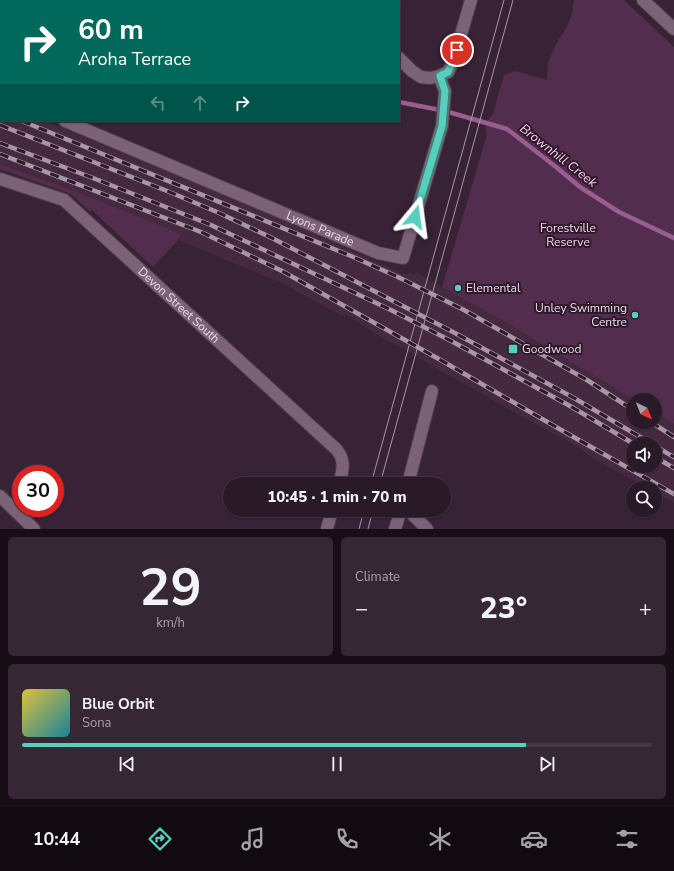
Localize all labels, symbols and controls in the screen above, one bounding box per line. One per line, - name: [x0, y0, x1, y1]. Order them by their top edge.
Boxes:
- text: 60 m: [78, 11, 144, 49]
- icon: right: [12, 16, 64, 68]
- pin: [440, 33, 474, 67]
- icon: arrive: [446, 39, 468, 61]
- text: Aroha Terrace: [78, 47, 191, 71]
- icon: left: [147, 92, 169, 114]
- icon: ahead: [189, 92, 211, 114]
- icon: right: [231, 92, 253, 114]
- water label: Brownhill Creek: [516, 120, 601, 192]
- position arrow: [394, 196, 436, 238]
- street label: Lyons Parade: [284, 207, 357, 250]
- park label: Forestville Reserve: [540, 220, 596, 250]
- street label: Devon Street South: [134, 264, 223, 347]
- place label: Elemental: [466, 280, 521, 296]
- marker: Elemental: [453, 283, 463, 293]
- place label: Unley Swimming Centre: [535, 300, 627, 330]
- marker: Unley Swimming Centre: [630, 310, 640, 320]
- place label: Goodwood: [522, 341, 581, 357]
- marker: Goodwood: [507, 343, 519, 355]
- north arrow: [626, 393, 662, 429]
- map controls: [626, 393, 662, 517]
- button: sound: [626, 437, 662, 473]
- speed limit sign: 30: [12, 465, 64, 517]
- button: search: [626, 481, 662, 517]
- text: 10:45 · 1 min · 70 m: [267, 487, 407, 507]
- text: 29: [139, 552, 202, 623]
- text: Climate: [355, 568, 400, 586]
- text: 23°: [480, 588, 527, 629]
- text: −: [355, 594, 368, 624]
- text: +: [639, 594, 652, 624]
- text: km/h: [156, 614, 185, 632]
- text: Blue Orbit: [82, 694, 154, 714]
- text: Sona: [82, 714, 112, 732]
- icon: previous: [116, 753, 138, 775]
- icon: pause: [326, 753, 348, 775]
- icon: next: [536, 753, 558, 775]
- icon: directions: [146, 825, 174, 853]
- icon: music: [239, 825, 267, 853]
- icon: phone: [333, 825, 361, 853]
- icon: climate: [426, 825, 454, 853]
- icon: car: [520, 825, 548, 853]
- icon: filters: [613, 825, 641, 853]
- text: 10:44: [33, 827, 80, 851]

